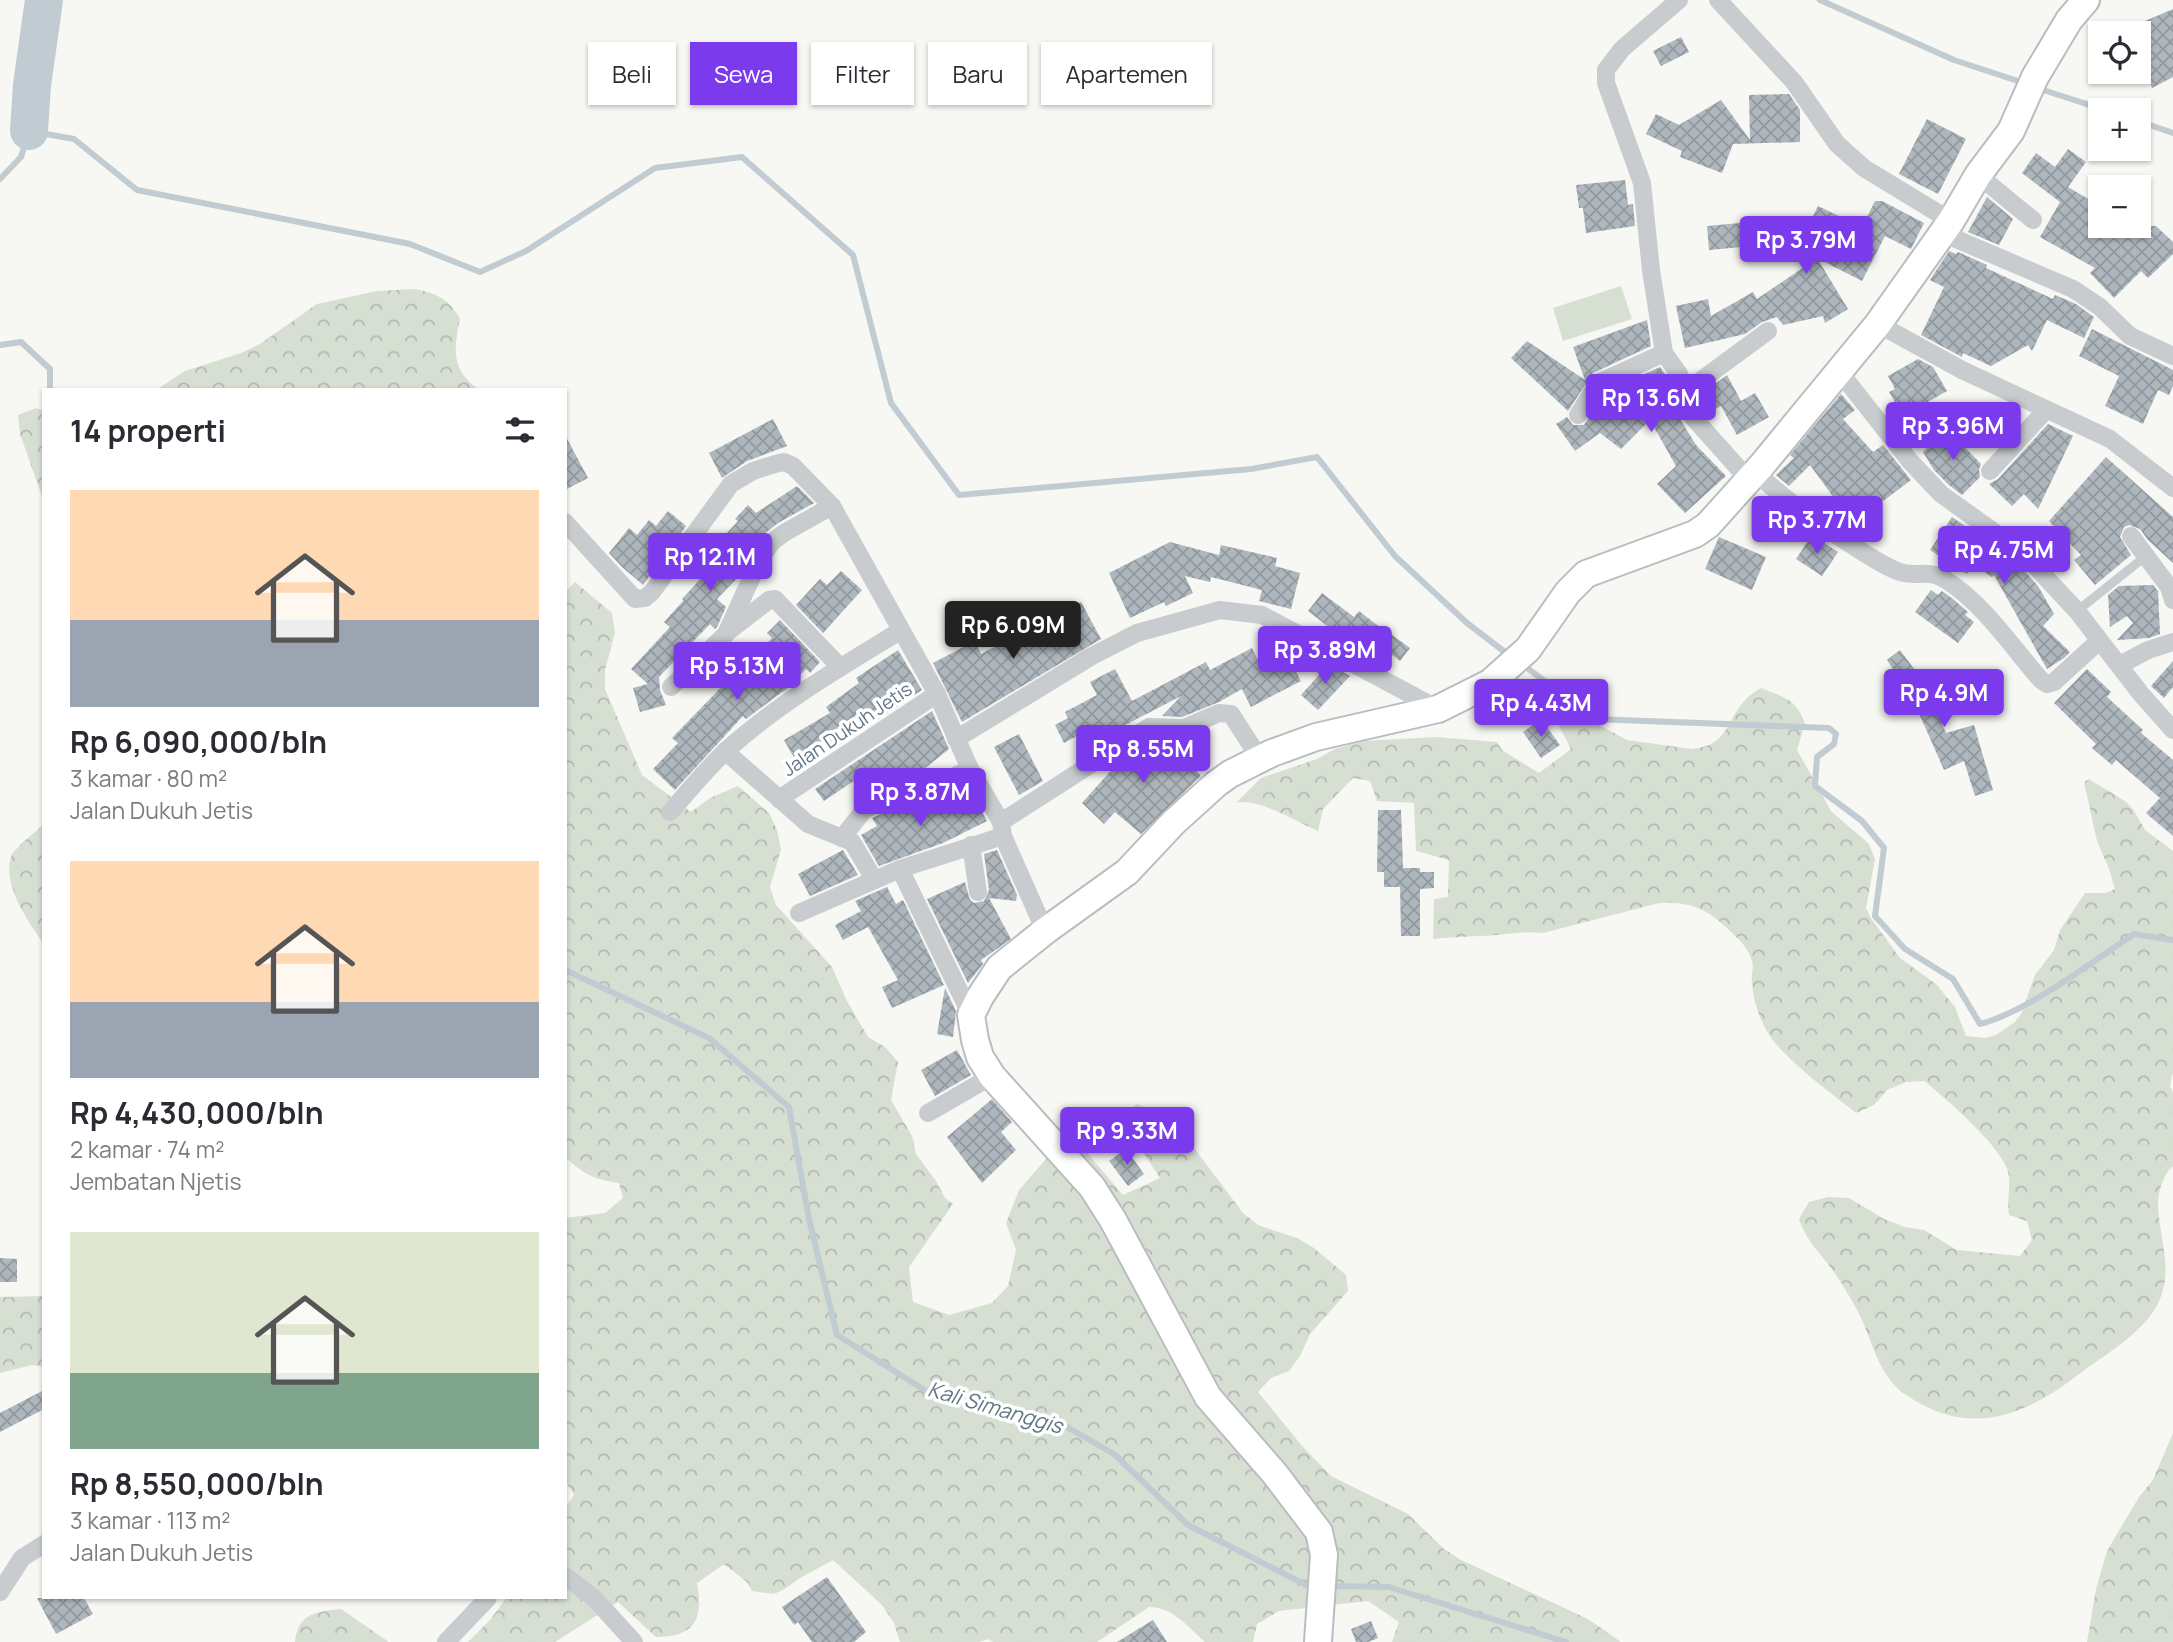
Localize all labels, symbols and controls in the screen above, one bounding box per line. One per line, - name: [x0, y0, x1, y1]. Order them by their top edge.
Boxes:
- map controls: [2088, 21, 2151, 238]
- button: locate: [2088, 21, 2151, 84]
- chip: Beli: [588, 42, 676, 105]
- chip: Sewa: [690, 42, 797, 105]
- chip: Filter: [811, 42, 914, 105]
- chip: Baru: [928, 42, 1027, 105]
- chip: Apartemen: [1041, 42, 1212, 105]
- button: +: [2088, 98, 2151, 161]
- button: −: [2088, 175, 2151, 238]
- pin: Rp 3.79M: [1734, 216, 1878, 276]
- text: Rp 3.79M: [1756, 223, 1856, 255]
- pin: Rp 13.6M: [1579, 374, 1723, 434]
- text: Rp 13.6M: [1602, 381, 1700, 413]
- pin: Rp 3.96M: [1881, 402, 2025, 462]
- text: Rp 3.96M: [1902, 409, 2004, 441]
- text: 14 properti: [70, 410, 226, 451]
- icon: filters: [501, 411, 539, 449]
- pin: Rp 3.77M: [1745, 496, 1889, 556]
- text: Rp 3.77M: [1768, 503, 1866, 535]
- pin: Rp 4.75M: [1932, 526, 2076, 586]
- text: Rp 4.75M: [1954, 533, 2054, 565]
- pin: Rp 12.1M: [638, 534, 782, 593]
- icon: home: [242, 535, 368, 661]
- text: Rp 12.1M: [664, 540, 756, 572]
- pin: Rp 6.09M: [941, 602, 1085, 661]
- text: Rp 6.09M: [961, 608, 1065, 640]
- pin: Rp 3.89M: [1253, 626, 1397, 686]
- text: Rp 3.89M: [1274, 633, 1376, 665]
- pin: Rp 5.13M: [665, 642, 809, 702]
- text: Rp 5.13M: [690, 649, 784, 681]
- pin: Rp 4.9M: [1879, 670, 2009, 729]
- street label: Jalan Dukuh Jetis: [777, 676, 917, 782]
- text: Rp 4.9M: [1900, 676, 1988, 708]
- pin: Rp 4.43M: [1469, 680, 1613, 739]
- text: Rp 4.43M: [1490, 686, 1592, 718]
- text: Rp 6,090,000/bln: [70, 721, 327, 762]
- pin: Rp 8.55M: [1071, 726, 1215, 785]
- text: Rp 8.55M: [1092, 732, 1194, 764]
- text: 3 kamar · 80 m²: [70, 762, 227, 794]
- pin: Rp 3.87M: [848, 768, 992, 828]
- text: Rp 3.87M: [870, 775, 970, 807]
- text: Jalan Dukuh Jetis: [70, 794, 253, 826]
- icon: home: [242, 906, 368, 1032]
- text: Rp 4,430,000/bln: [70, 1092, 323, 1133]
- pin: Rp 9.33M: [1055, 1108, 1199, 1167]
- text: Rp 9.33M: [1076, 1114, 1178, 1146]
- text: 2 kamar · 74 m²: [70, 1133, 224, 1165]
- text: Jembatan Njetis: [70, 1165, 242, 1197]
- icon: home: [242, 1277, 368, 1403]
- water label: Kali Simanggis: [925, 1374, 1068, 1440]
- text: Rp 8,550,000/bln: [70, 1463, 324, 1504]
- text: 3 kamar · 113 m²: [70, 1504, 230, 1536]
- text: Jalan Dukuh Jetis: [70, 1536, 253, 1568]

